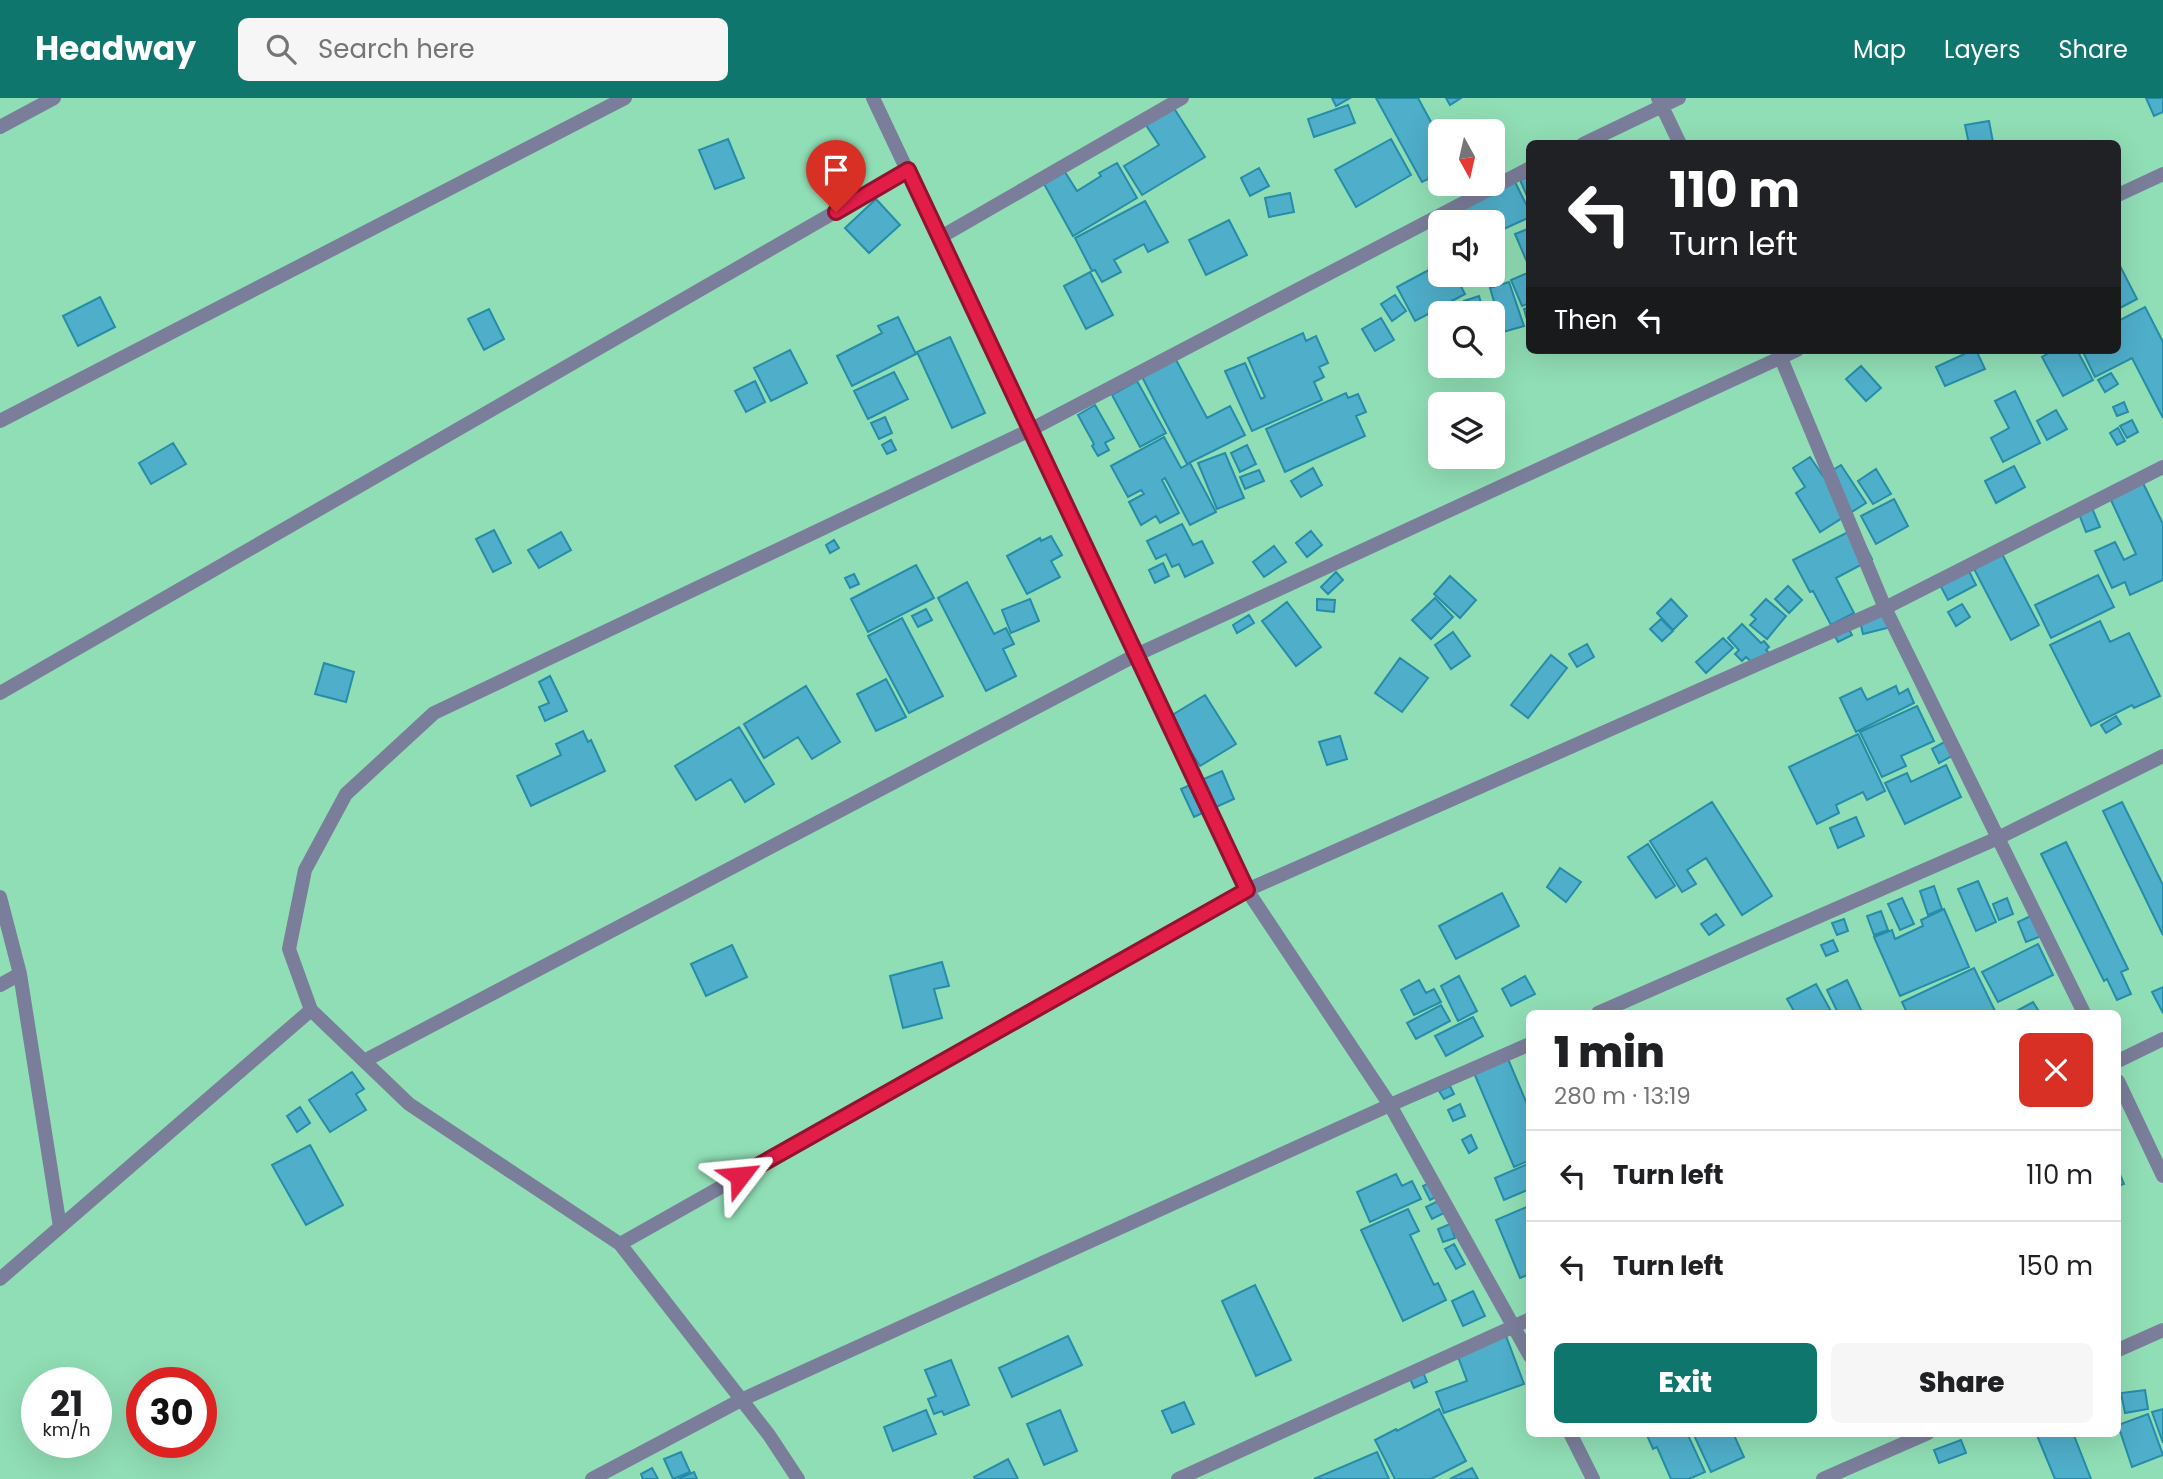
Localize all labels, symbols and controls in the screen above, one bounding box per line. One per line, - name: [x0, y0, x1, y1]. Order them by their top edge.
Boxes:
- search box: [238, 18, 728, 81]
- text: Headway: [35, 25, 196, 72]
- icon: search: [262, 30, 300, 68]
- text: Search here: [318, 31, 475, 67]
- text: Map: [1853, 33, 1906, 66]
- text: Layers: [1944, 33, 2020, 66]
- text: Share: [2058, 33, 2128, 66]
- north arrow: [1428, 119, 1505, 196]
- map controls: [1428, 119, 1505, 469]
- pin: [806, 140, 866, 212]
- icon: arrive: [817, 151, 855, 189]
- text: 110 m: [1669, 156, 1800, 224]
- icon: left: [1554, 168, 1645, 259]
- button: sound: [1428, 210, 1505, 287]
- text: Turn left: [1669, 221, 1798, 266]
- button: search: [1428, 301, 1505, 378]
- icon: left: [1631, 301, 1669, 339]
- text: Then: [1554, 302, 1617, 338]
- button: layers: [1428, 392, 1505, 469]
- text: 1 min: [1554, 1023, 1665, 1082]
- button: close: [2019, 1033, 2093, 1107]
- text: 280 m · 13:19: [1554, 1080, 1691, 1112]
- position arrow: [703, 1139, 777, 1213]
- icon: left: [1554, 1157, 1592, 1195]
- text: Turn left: [1613, 1157, 1724, 1193]
- text: 110 m: [2026, 1157, 2093, 1193]
- icon: left: [1554, 1248, 1592, 1286]
- text: Turn left: [1613, 1248, 1724, 1284]
- text: 150 m: [2018, 1248, 2093, 1284]
- button: Exit: [1554, 1343, 1817, 1423]
- button: Share: [1831, 1343, 2093, 1423]
- speed limit sign: 30: [126, 1367, 217, 1458]
- text: 21: [50, 1379, 83, 1428]
- text: km/h: [43, 1417, 90, 1442]

